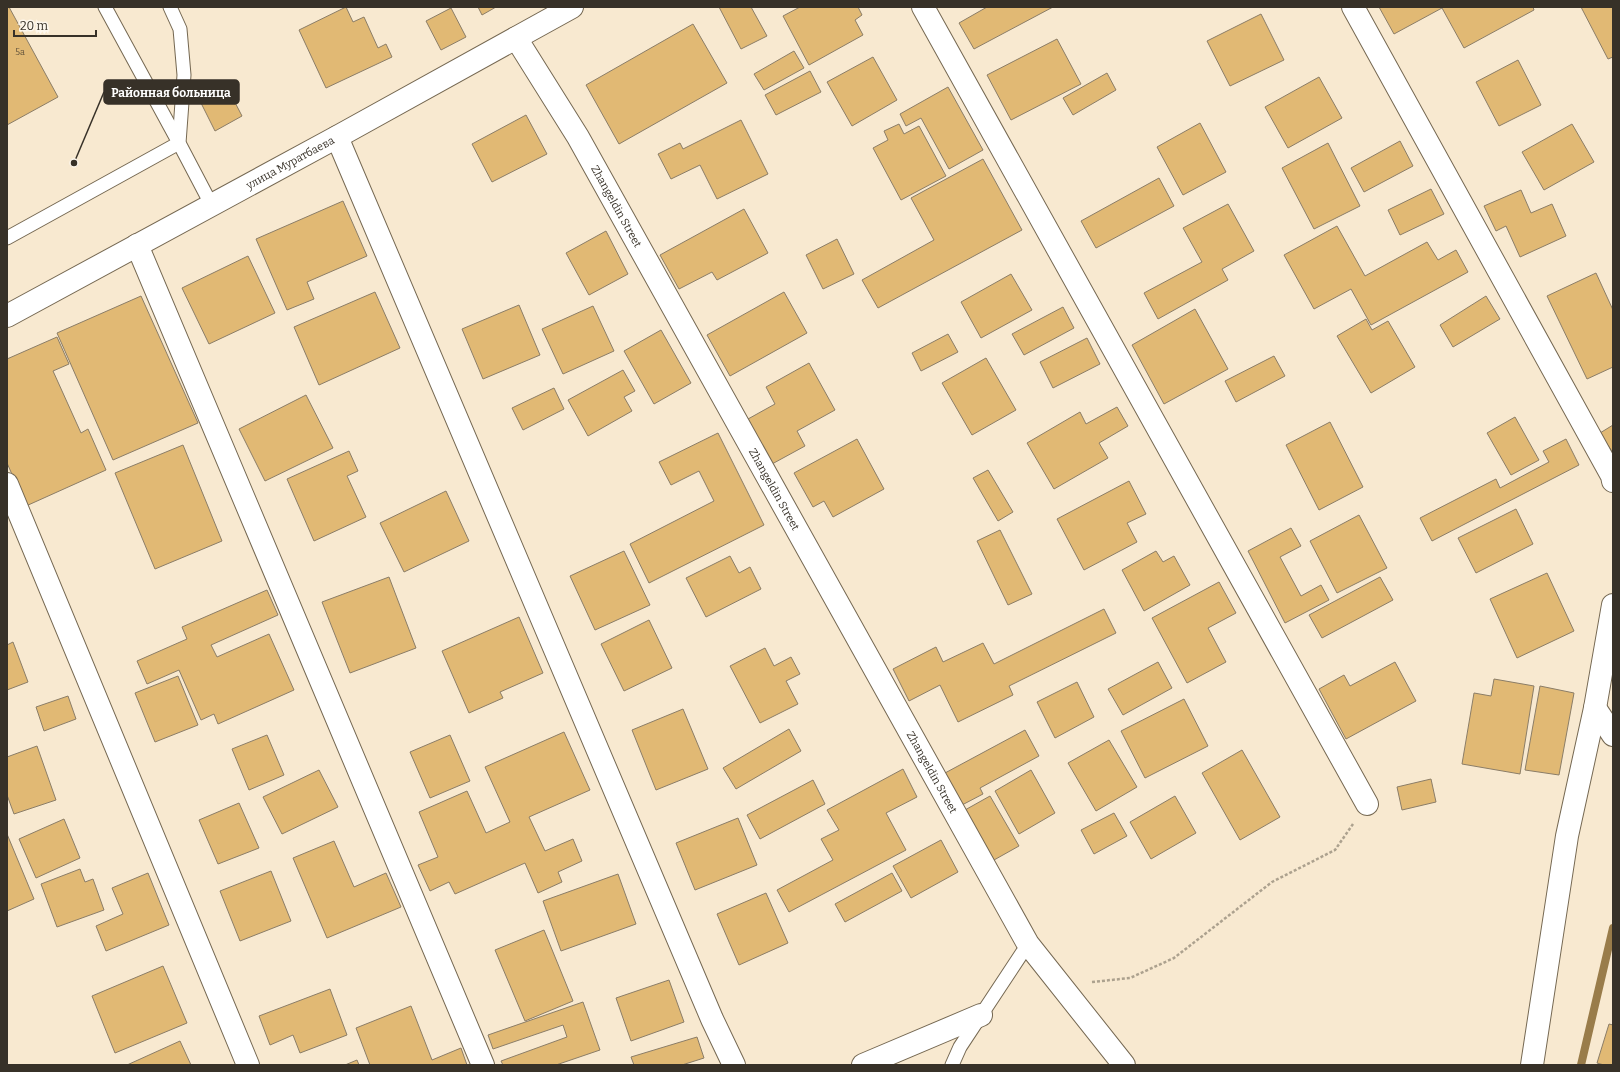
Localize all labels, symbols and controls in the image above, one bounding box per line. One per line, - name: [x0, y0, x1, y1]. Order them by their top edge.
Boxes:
- scale bar: [14, 12, 96, 38]
- text: 20 m: [20, 19, 49, 33]
- house number: 5а: [15, 47, 25, 57]
- callout: Районная больница: [104, 80, 239, 104]
- text: Районная больница: [111, 86, 231, 100]
- street label: улица Муратбаева: [243, 134, 337, 193]
- street label: Zhangeldin Street: [588, 163, 644, 250]
- street label: Zhangeldin Street: [746, 446, 802, 533]
- street label: Zhangeldin Street: [904, 729, 960, 816]

